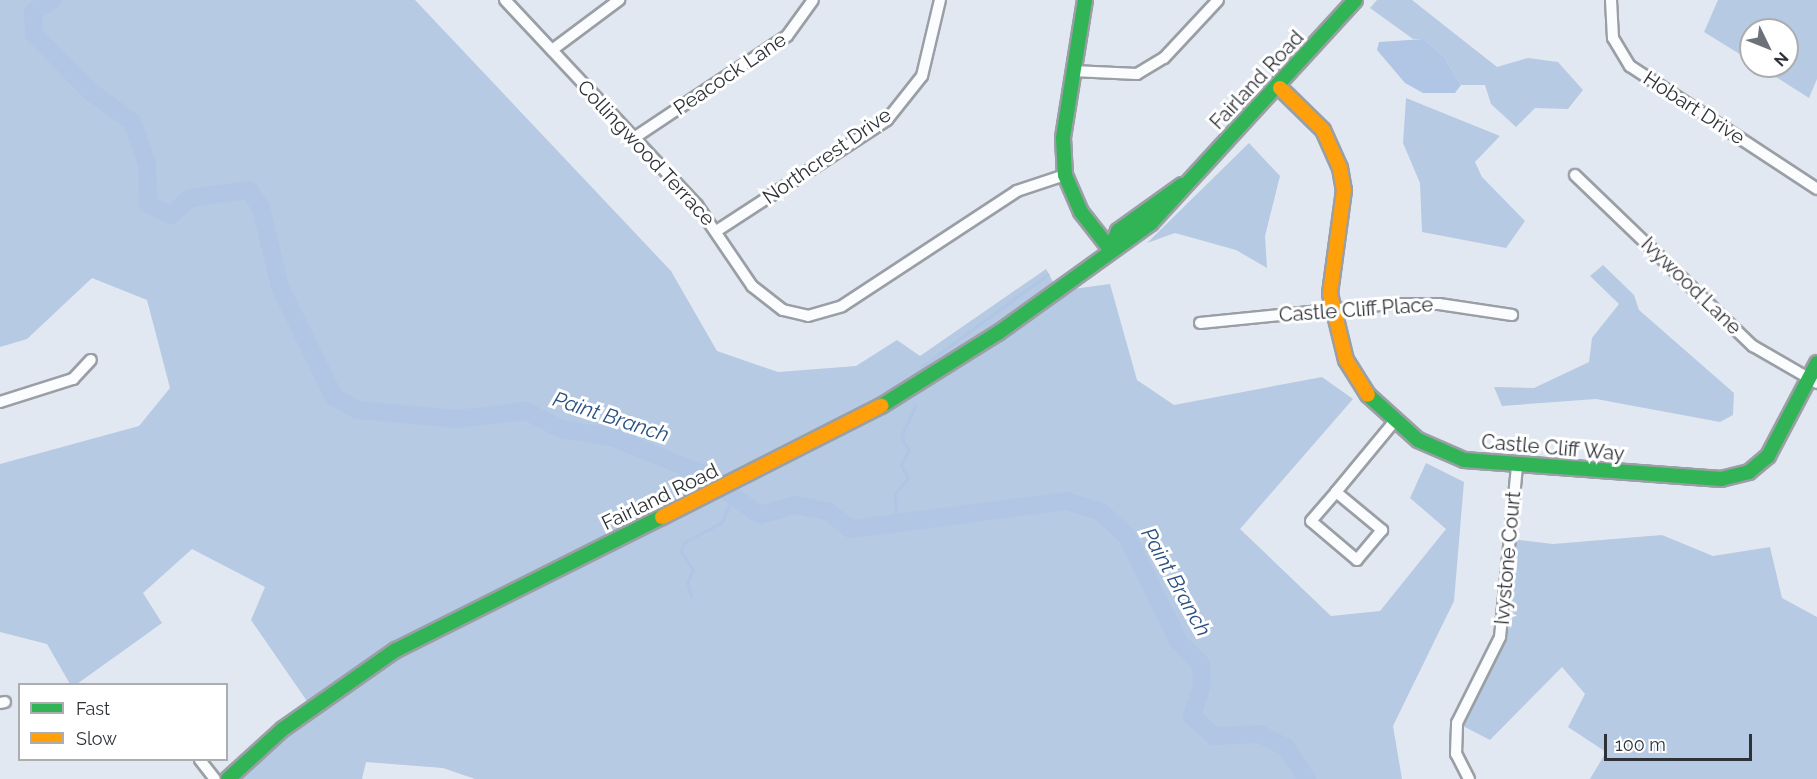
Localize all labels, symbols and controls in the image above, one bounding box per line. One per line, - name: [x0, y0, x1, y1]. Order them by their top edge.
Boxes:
- north arrow: [1739, 18, 1799, 78]
- street label: Fairland Road: [1205, 26, 1309, 134]
- street label: Peacock Lane: [669, 28, 791, 120]
- text: N: [1770, 48, 1792, 70]
- street label: Hobart Drive: [1639, 66, 1749, 150]
- street label: Collingwood Terrace: [572, 75, 720, 231]
- street label: Northcrest Drive: [758, 103, 896, 209]
- street label: Ivywood Lane: [1636, 232, 1746, 340]
- street label: Castle Cliff Place: [1278, 293, 1434, 327]
- water label: Paint Branch: [550, 386, 672, 448]
- street label: Castle Cliff Way: [1480, 430, 1626, 466]
- street label: Fairland Road: [598, 459, 722, 535]
- street label: Ivystone Court: [1490, 490, 1526, 626]
- water label: Paint Branch: [1136, 523, 1216, 641]
- legend: [18, 683, 228, 761]
- text: Fast: [76, 698, 110, 719]
- scale bar: [1607, 722, 1756, 760]
- text: Slow: [76, 728, 117, 749]
- text: 100 m: [1615, 734, 1666, 755]

